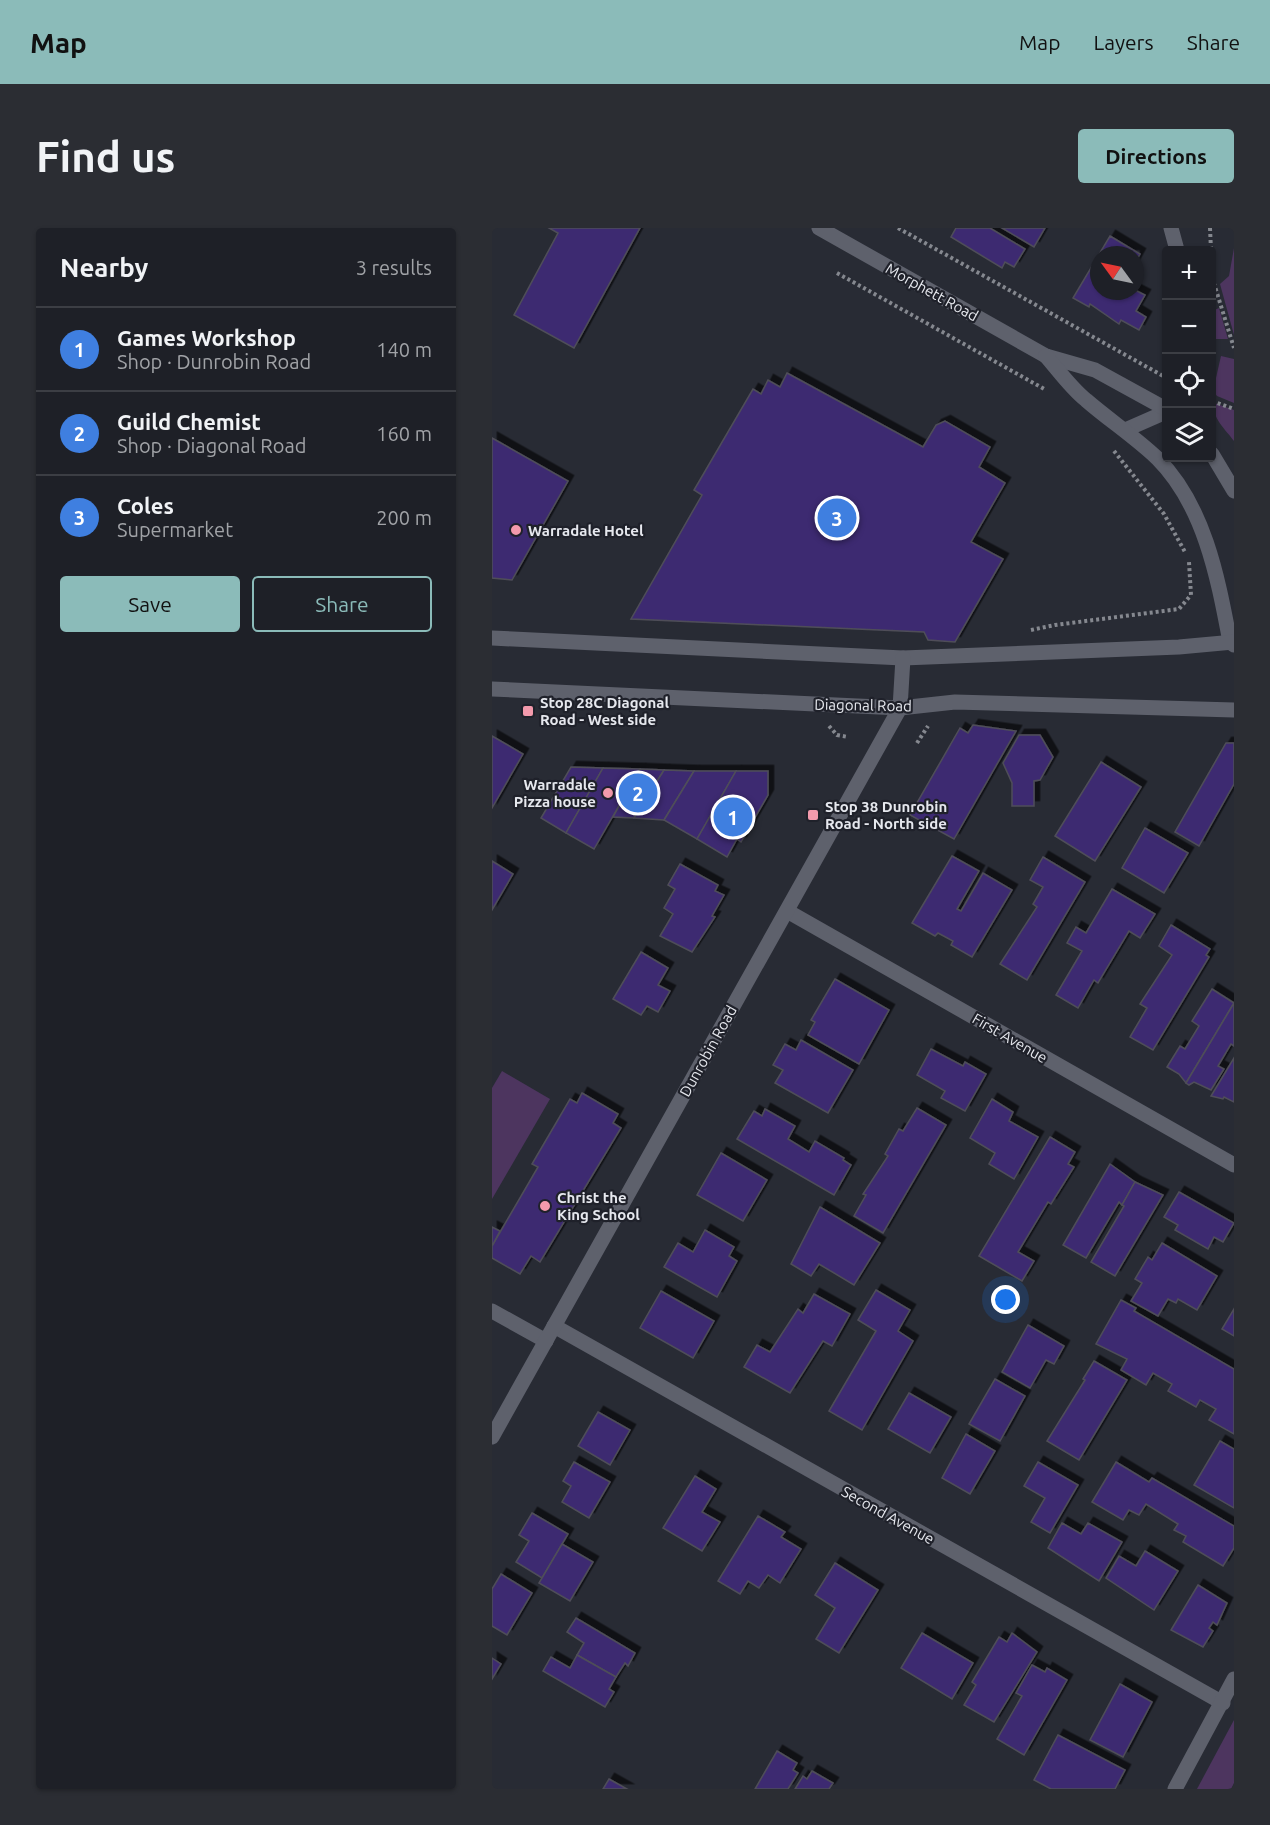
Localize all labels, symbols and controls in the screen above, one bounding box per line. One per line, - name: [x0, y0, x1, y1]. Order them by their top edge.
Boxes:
- text: Map: [30, 27, 87, 58]
- text: Map: [1019, 30, 1060, 54]
- text: Layers: [1093, 30, 1154, 54]
- text: Share: [1187, 30, 1240, 54]
- button: Directions: [1078, 129, 1234, 183]
- text: Find us: [36, 133, 175, 180]
- north arrow: [1090, 246, 1144, 300]
- map controls: [1162, 246, 1216, 462]
- button: +: [1162, 246, 1216, 300]
- text: Nearby: [60, 253, 148, 282]
- text: 3 results: [356, 256, 432, 279]
- street label: Morphett Road: [883, 260, 981, 324]
- button: −: [1162, 300, 1216, 354]
- text: Games Workshop: [117, 325, 296, 350]
- text: 1: [74, 338, 85, 361]
- text: 140 m: [376, 338, 432, 361]
- text: Shop · Dunrobin Road: [117, 350, 311, 373]
- button: locate: [1162, 354, 1216, 408]
- button: layers: [1162, 408, 1216, 462]
- text: Guild Chemist: [117, 409, 261, 434]
- text: 2: [74, 422, 85, 445]
- text: 160 m: [376, 422, 432, 445]
- text: Shop · Diagonal Road: [117, 434, 306, 457]
- text: Coles: [117, 493, 174, 518]
- pin: 3: [818, 496, 856, 540]
- text: 3: [74, 506, 85, 529]
- text: 200 m: [376, 506, 432, 529]
- text: Supermarket: [117, 518, 233, 541]
- place label: Warradale Hotel: [528, 522, 644, 539]
- marker: Warradale Hotel: [509, 523, 523, 537]
- button: Save: [60, 576, 240, 632]
- button: Share: [252, 576, 432, 632]
- place label: Stop 28C Diagonal Road - West side: [540, 694, 669, 728]
- street label: Diagonal Road: [814, 696, 912, 714]
- marker: Stop 28C Diagonal Road - West side: [521, 704, 535, 718]
- pin: 2: [618, 770, 658, 816]
- place label: Warradale Pizza house: [514, 776, 596, 810]
- marker: Warradale Pizza house: [601, 786, 615, 800]
- pin: 1: [714, 794, 752, 840]
- place label: Stop 38 Dunrobin Road - North side: [825, 798, 947, 832]
- marker: Stop 38 Dunrobin Road - North side: [806, 808, 820, 822]
- street label: Dunrobin Road: [676, 1003, 740, 1099]
- street label: First Avenue: [970, 1010, 1050, 1066]
- place label: Christ the King School: [557, 1189, 640, 1223]
- marker: Christ the King School: [538, 1199, 552, 1213]
- your location: [991, 1285, 1020, 1314]
- street label: Second Avenue: [839, 1483, 937, 1547]

